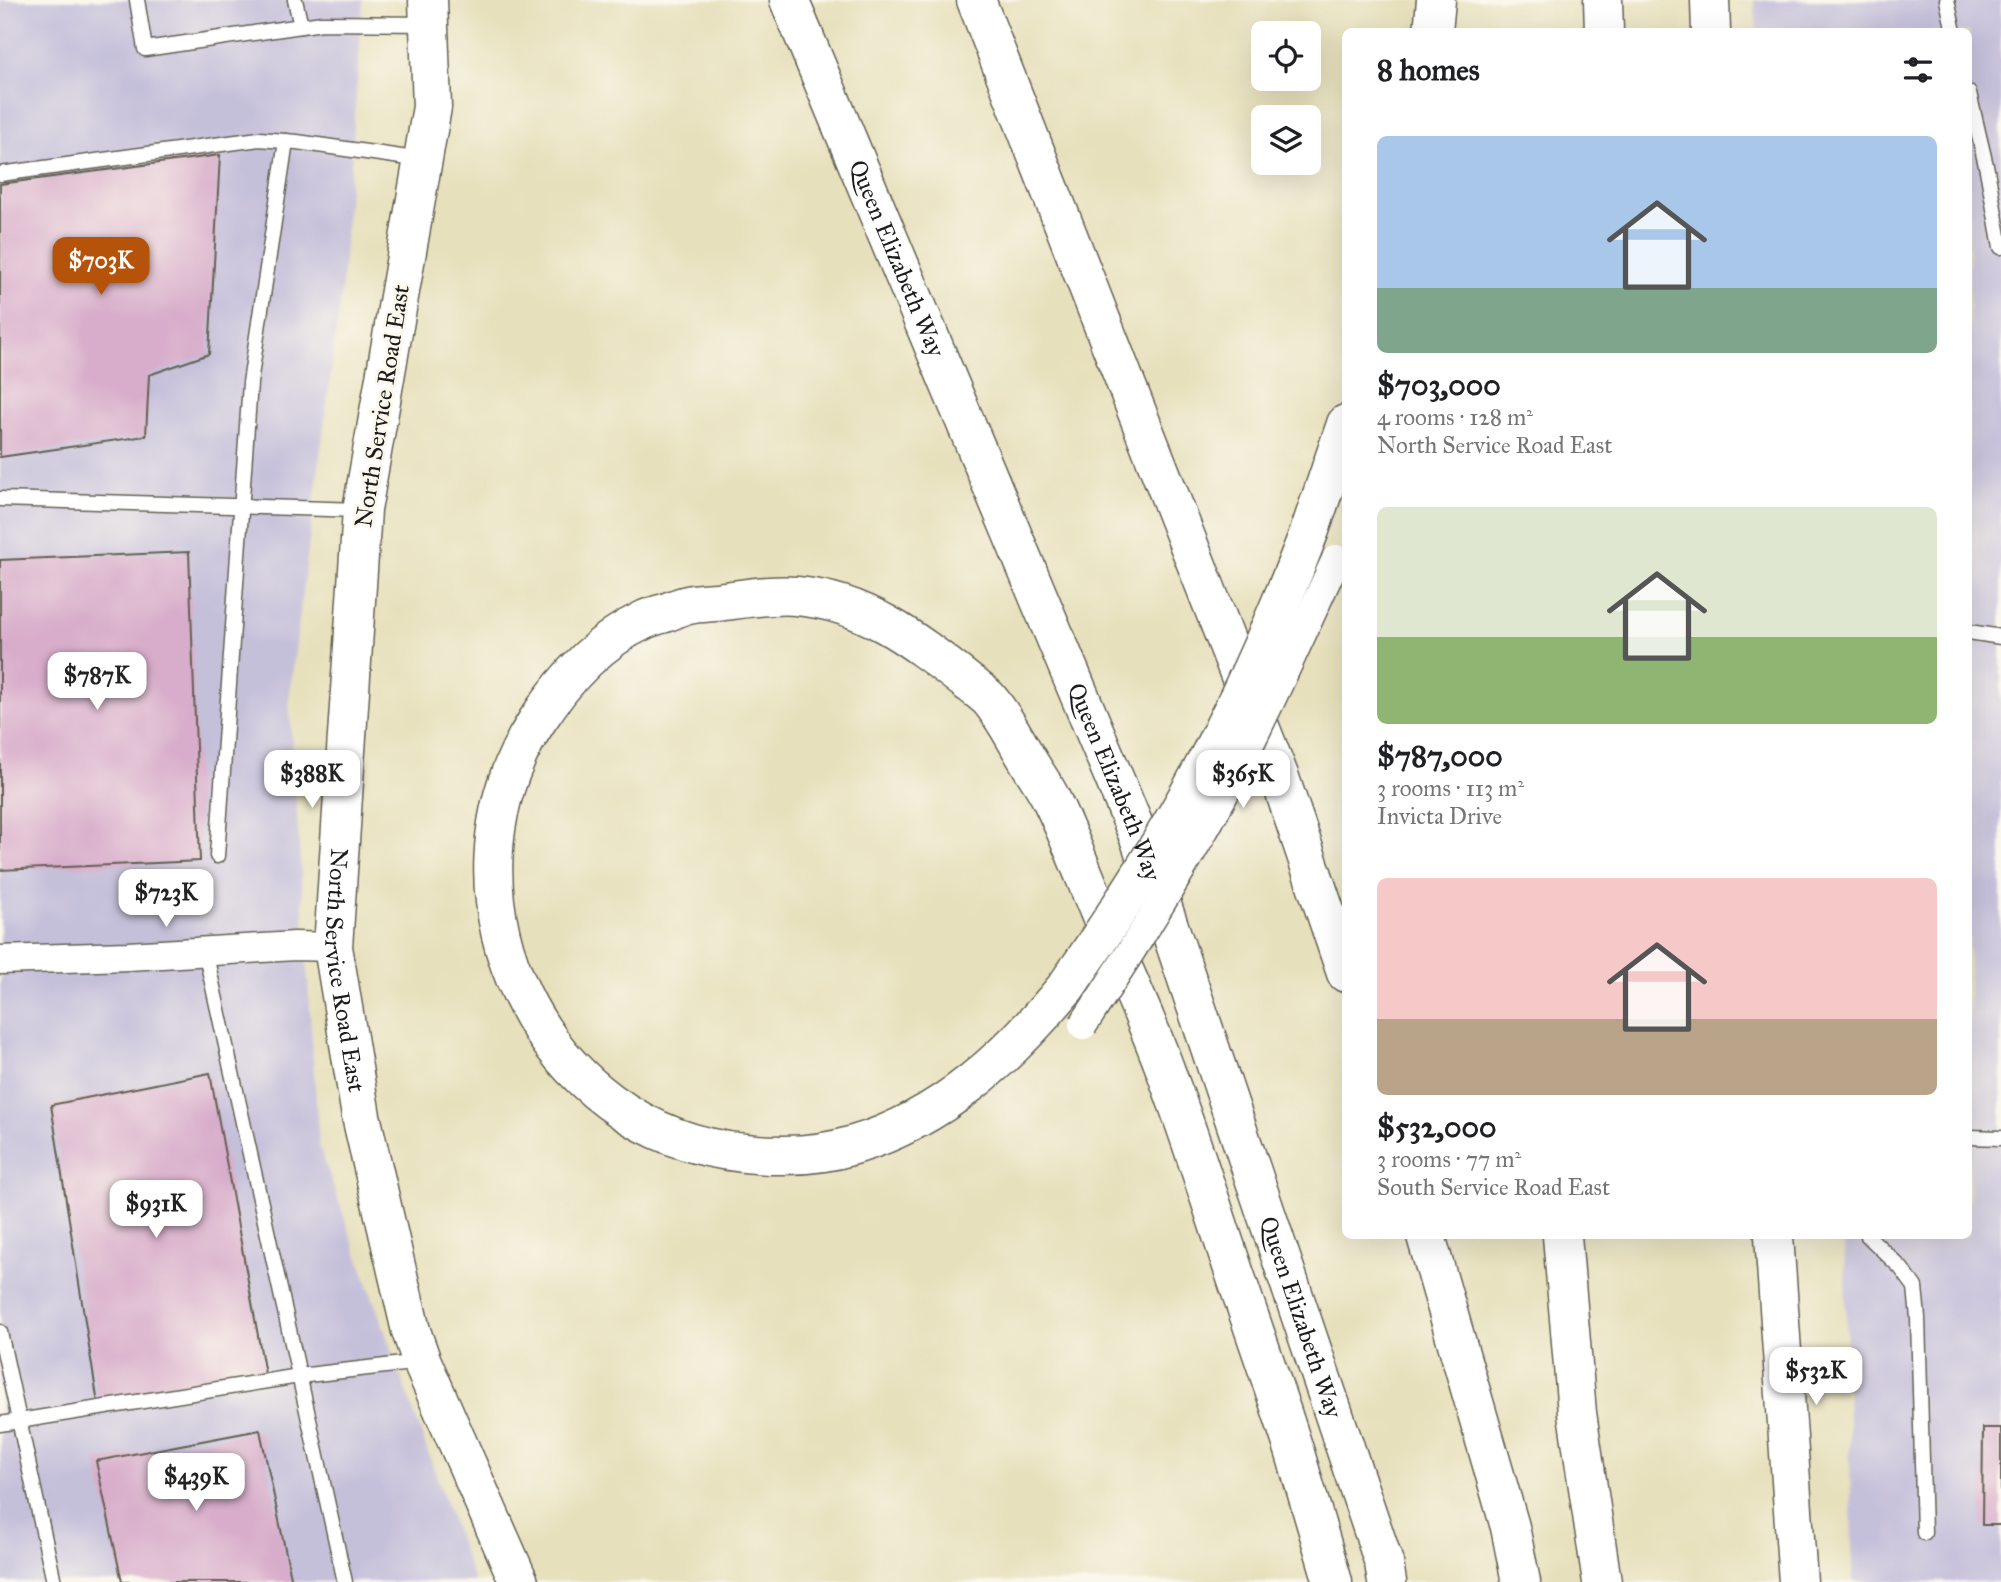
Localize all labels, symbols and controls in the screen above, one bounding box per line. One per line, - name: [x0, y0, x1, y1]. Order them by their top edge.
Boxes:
- map controls: [1251, 21, 1321, 175]
- button: locate: [1251, 21, 1321, 91]
- icon: filters: [1899, 51, 1937, 89]
- text: 8 homes: [1377, 52, 1480, 88]
- button: layers: [1251, 105, 1321, 175]
- street label: Queen Elizabeth Way: [842, 155, 952, 362]
- icon: home: [1594, 182, 1720, 308]
- pin: $703K: [52, 238, 150, 297]
- text: $703K: [69, 246, 133, 274]
- street label: North Service Road East: [348, 282, 416, 530]
- text: $703,000: [1377, 367, 1501, 403]
- text: 4 rooms · 128 m²: [1377, 403, 1533, 431]
- text: North Service Road East: [1377, 431, 1612, 459]
- icon: home: [1594, 553, 1720, 679]
- pin: $787K: [48, 652, 146, 712]
- text: $787K: [64, 661, 130, 689]
- street label: Queen Elizabeth Way: [1061, 678, 1168, 885]
- text: $787,000: [1377, 738, 1503, 774]
- pin: $388K: [263, 750, 361, 810]
- pin: $365K: [1194, 750, 1292, 810]
- text: $388K: [280, 759, 344, 787]
- text: $365K: [1212, 759, 1274, 787]
- text: 3 rooms · 113 m²: [1377, 774, 1524, 802]
- text: Invicta Drive: [1377, 802, 1502, 830]
- street label: North Service Road East: [318, 847, 372, 1095]
- pin: $723K: [117, 870, 215, 929]
- text: $723K: [135, 878, 197, 906]
- icon: home: [1594, 924, 1720, 1050]
- text: $532,000: [1377, 1109, 1497, 1145]
- text: 3 rooms · 77 m²: [1377, 1145, 1521, 1173]
- text: South Service Road East: [1377, 1173, 1610, 1201]
- pin: $931K: [107, 1180, 205, 1240]
- text: $931K: [126, 1189, 186, 1217]
- street label: Queen Elizabeth Way: [1253, 1212, 1349, 1423]
- pin: $532K: [1767, 1348, 1865, 1407]
- text: $532K: [1785, 1356, 1847, 1384]
- pin: $439K: [147, 1454, 245, 1513]
- text: $439K: [164, 1462, 228, 1490]

